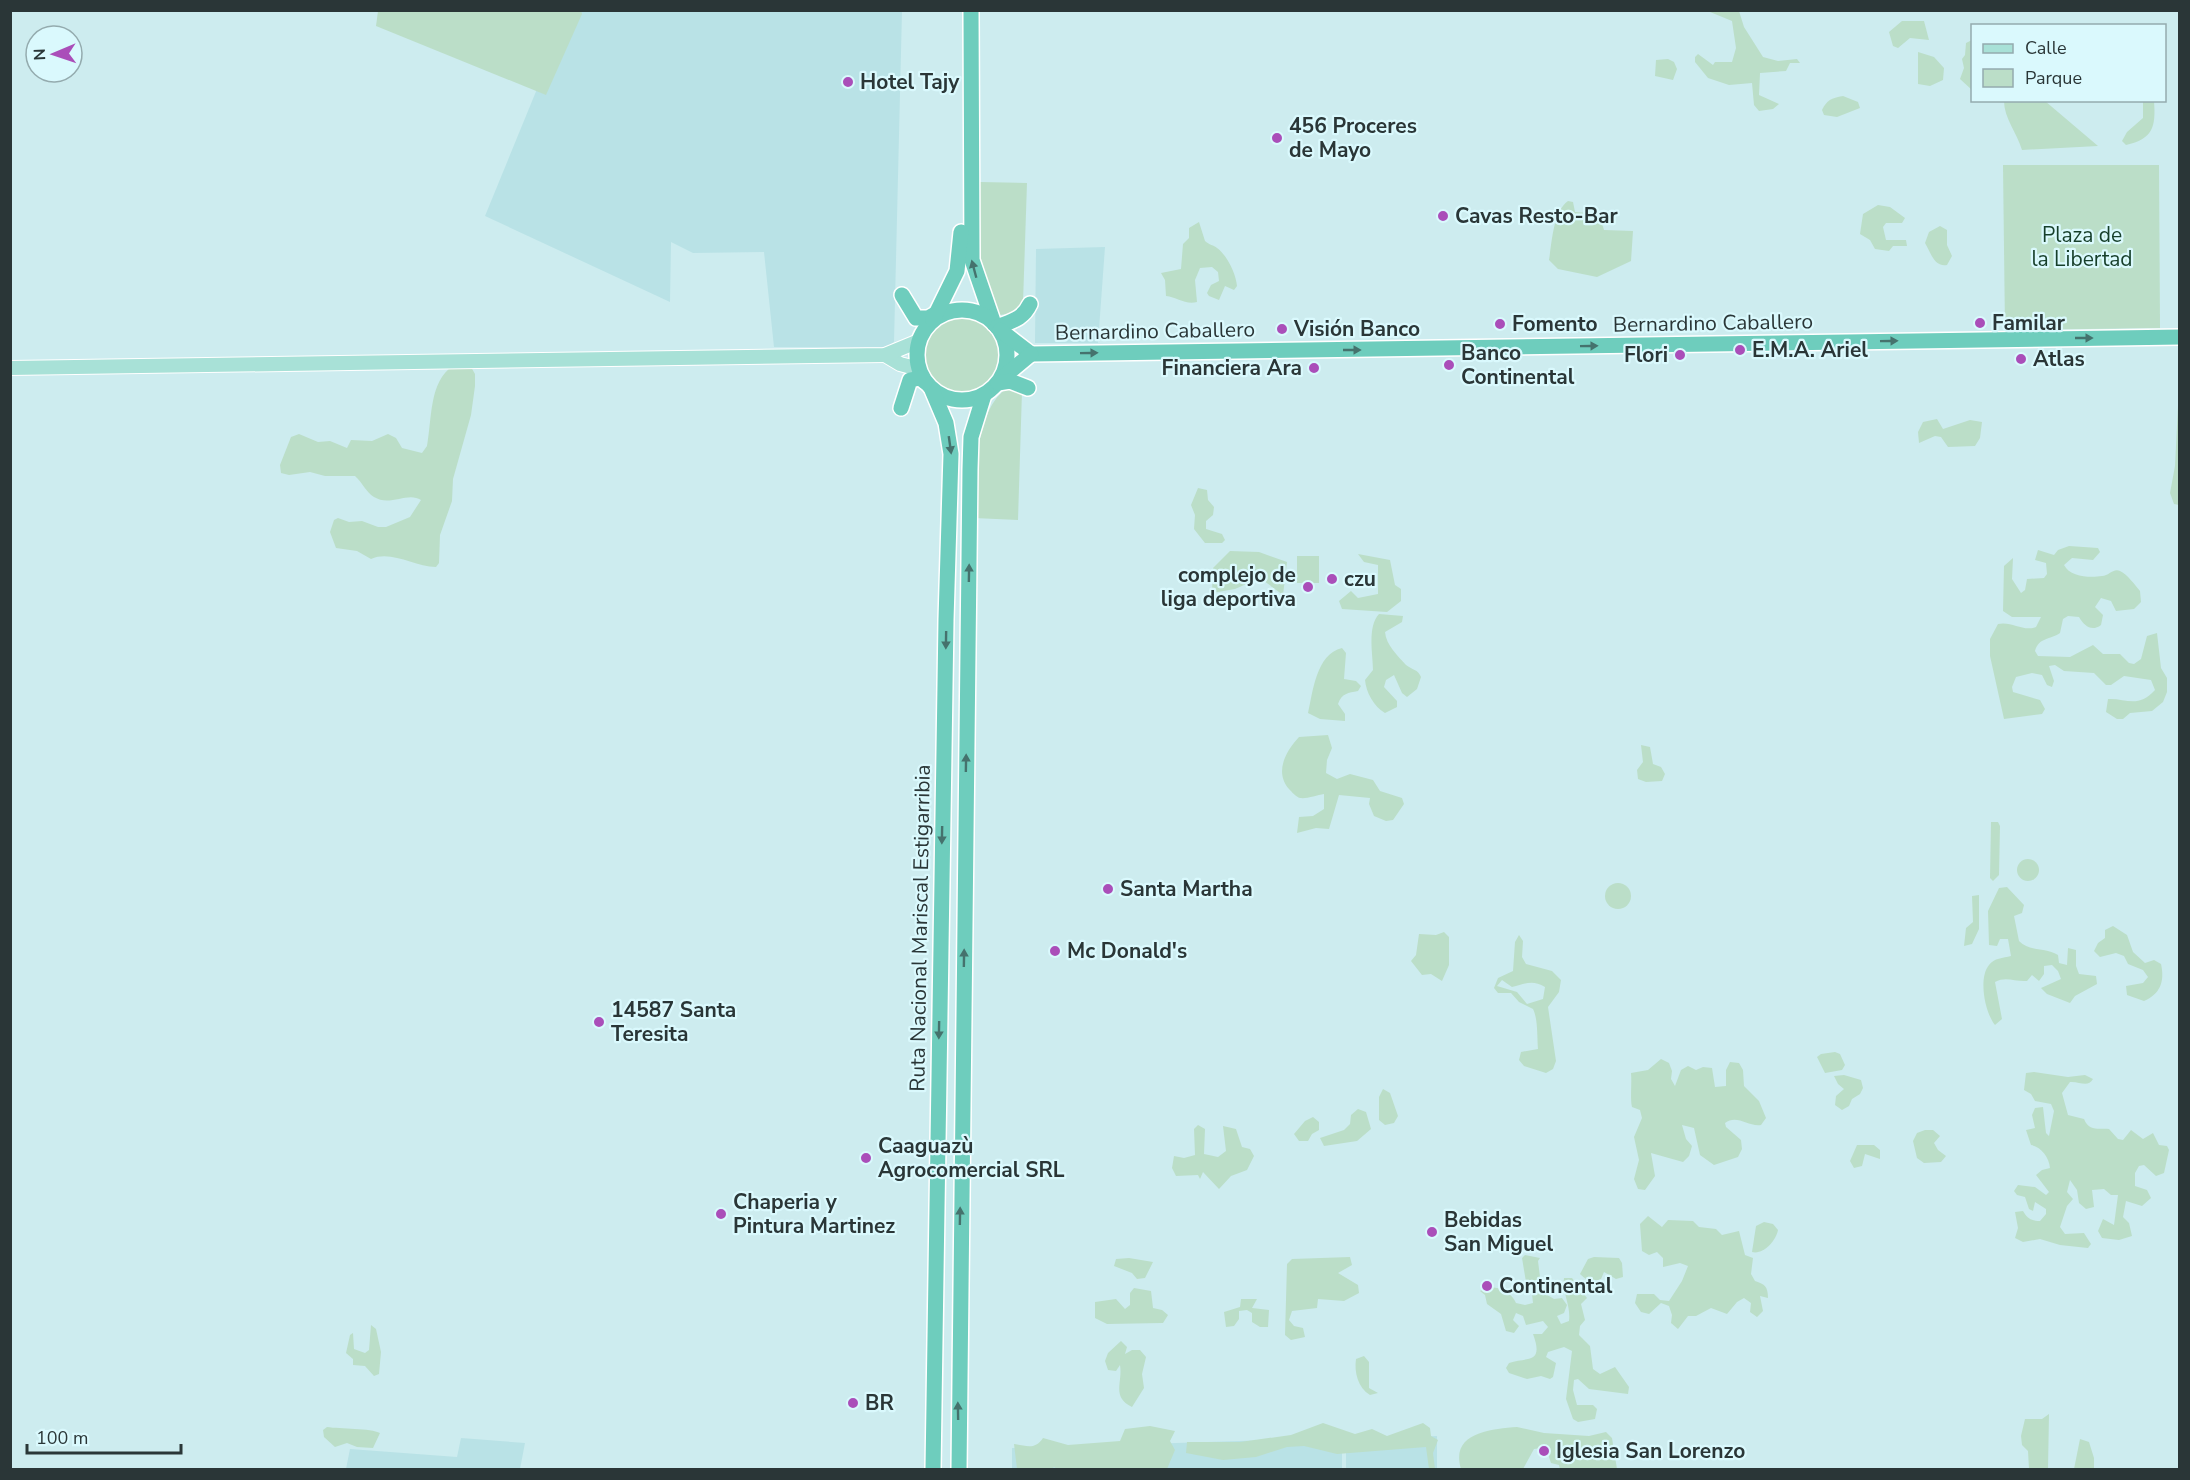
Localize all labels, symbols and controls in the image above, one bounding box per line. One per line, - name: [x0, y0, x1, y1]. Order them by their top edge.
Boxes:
- north arrow: [24, 24, 84, 84]
- legend: [1971, 24, 2166, 102]
- text: Calle: [2025, 36, 2067, 60]
- text: N: [29, 48, 51, 61]
- text: Parque: [2025, 66, 2082, 90]
- place label: Hotel Tajy: [860, 68, 960, 96]
- marker: Hotel Tajy: [841, 75, 855, 89]
- place label: 456 Proceres de Mayo: [1289, 112, 1417, 164]
- marker: 456 Proceres de Mayo: [1270, 131, 1284, 145]
- place label: Cavas Resto-Bar: [1455, 202, 1619, 230]
- marker: Cavas Resto-Bar: [1436, 209, 1450, 223]
- park label: Plaza de la Libertad: [2031, 221, 2133, 273]
- one-way arrow: [969, 260, 979, 278]
- street label: Bernardino Caballero: [1613, 307, 1813, 339]
- place label: Familar: [1992, 309, 2066, 337]
- place label: Fomento: [1512, 310, 1598, 338]
- street label: Bernardino Caballero: [1055, 315, 1255, 347]
- place label: Visión Banco: [1293, 315, 1420, 343]
- marker: Familar: [1973, 316, 1987, 330]
- marker: Fomento: [1493, 317, 1507, 331]
- marker: Visión Banco: [1275, 322, 1289, 336]
- one-way arrow: [2074, 333, 2093, 343]
- place label: E.M.A. Ariel: [1752, 336, 1868, 364]
- one-way arrow: [1880, 336, 1899, 346]
- place label: Banco Continental: [1461, 339, 1575, 391]
- one-way arrow: [1580, 341, 1599, 351]
- place label: Flori: [1624, 341, 1668, 369]
- marker: E.M.A. Ariel: [1733, 343, 1747, 357]
- one-way arrow: [1343, 345, 1362, 355]
- place label: Atlas: [2033, 345, 2085, 373]
- one-way arrow: [1080, 348, 1099, 358]
- marker: Flori: [1673, 348, 1687, 362]
- marker: Atlas: [2014, 352, 2028, 366]
- place label: Financiera Ara: [1162, 354, 1302, 382]
- marker: Banco Continental: [1442, 358, 1456, 372]
- marker: Financiera Ara: [1307, 361, 1321, 375]
- one-way arrow: [945, 436, 954, 455]
- place label: complejo de liga deportiva: [1161, 561, 1296, 613]
- one-way arrow: [964, 564, 974, 583]
- place label: czu: [1344, 565, 1376, 593]
- marker: czu: [1325, 572, 1339, 586]
- marker: complejo de liga deportiva: [1301, 580, 1315, 594]
- one-way arrow: [941, 630, 950, 649]
- one-way arrow: [962, 754, 971, 773]
- street label: Ruta Nacional Mariscal Estigarribia: [903, 764, 937, 1092]
- one-way arrow: [937, 825, 947, 844]
- place label: Santa Martha: [1120, 875, 1253, 903]
- marker: Santa Martha: [1101, 882, 1115, 896]
- place label: Mc Donald's: [1067, 937, 1187, 965]
- marker: Mc Donald's: [1048, 944, 1062, 958]
- one-way arrow: [959, 949, 969, 968]
- place label: 14587 Santa Teresita: [611, 996, 736, 1048]
- marker: 14587 Santa Teresita: [592, 1015, 606, 1029]
- one-way arrow: [934, 1020, 944, 1039]
- place label: Caaguazù Agrocomercial SRL: [878, 1132, 1065, 1184]
- marker: Caaguazù Agrocomercial SRL: [859, 1151, 873, 1165]
- place label: Chaperia y Pintura Martinez: [733, 1188, 895, 1240]
- place label: Bebidas San Miguel: [1444, 1206, 1554, 1258]
- marker: Chaperia y Pintura Martinez: [714, 1207, 728, 1221]
- one-way arrow: [955, 1207, 965, 1226]
- marker: Bebidas San Miguel: [1425, 1225, 1439, 1239]
- place label: Continental: [1499, 1272, 1613, 1300]
- marker: Continental: [1480, 1279, 1494, 1293]
- place label: BR: [865, 1389, 894, 1417]
- marker: BR: [846, 1396, 860, 1410]
- one-way arrow: [953, 1402, 963, 1421]
- scale bar: [27, 1417, 182, 1455]
- text: 100 m: [36, 1426, 88, 1450]
- place label: Iglesia San Lorenzo: [1556, 1437, 1745, 1465]
- marker: Iglesia San Lorenzo: [1537, 1444, 1551, 1458]

